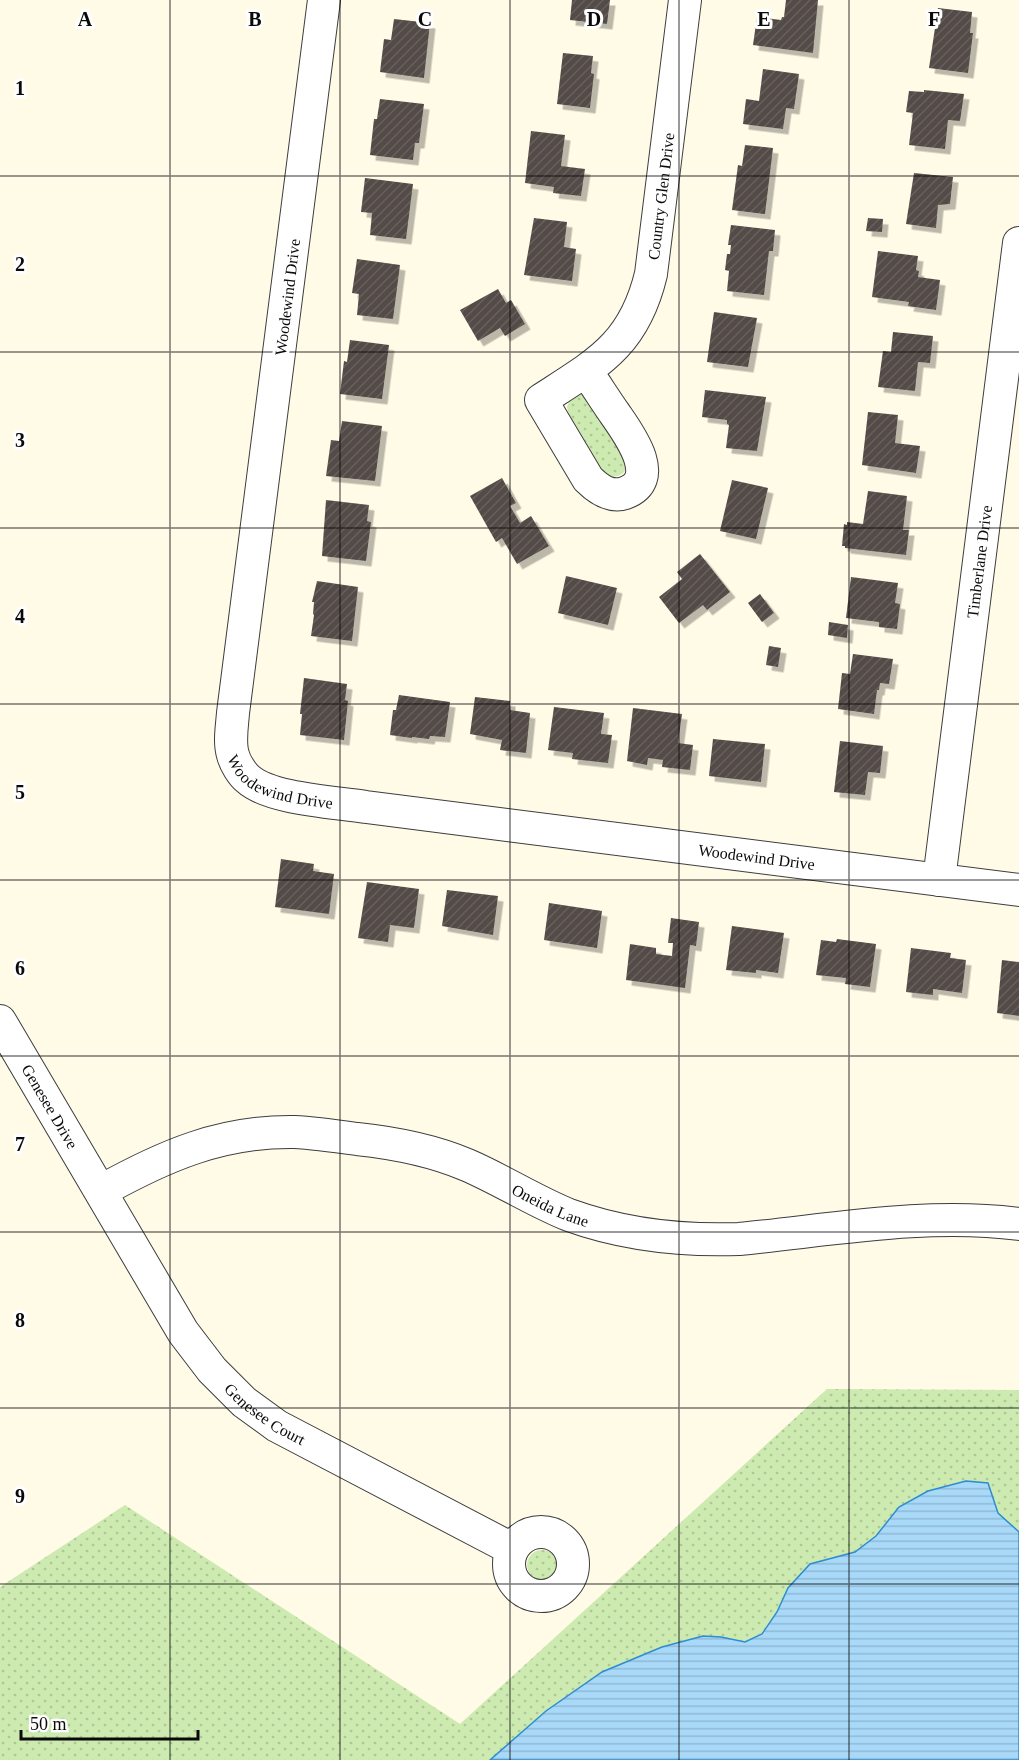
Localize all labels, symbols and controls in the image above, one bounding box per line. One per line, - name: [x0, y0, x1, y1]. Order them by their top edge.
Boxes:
- text: A: [78, 8, 93, 30]
- text: B: [248, 8, 262, 30]
- text: C: [418, 8, 432, 30]
- text: D: [587, 8, 601, 30]
- text: E: [757, 8, 771, 30]
- text: F: [928, 8, 940, 30]
- text: 1: [15, 77, 25, 99]
- street label: Country Glen Drive: [645, 132, 677, 261]
- street label: Woodewind Drive: [272, 238, 303, 356]
- text: 2: [15, 253, 25, 275]
- text: 3: [15, 429, 25, 451]
- street label: Timberlane Drive: [964, 504, 995, 619]
- text: 4: [15, 605, 25, 627]
- street label: Woodewind Drive: [224, 752, 334, 812]
- text: 5: [15, 781, 25, 803]
- street label: Woodewind Drive: [697, 841, 816, 873]
- text: 6: [15, 957, 25, 979]
- street label: Genesee Drive: [18, 1061, 81, 1152]
- text: 7: [15, 1133, 25, 1155]
- street label: Oneida Lane: [509, 1181, 591, 1230]
- text: 8: [15, 1309, 25, 1331]
- street label: Genesee Court: [221, 1380, 308, 1448]
- text: 9: [15, 1485, 25, 1507]
- scale bar: [21, 1703, 198, 1741]
- text: 50 m: [30, 1714, 67, 1734]

